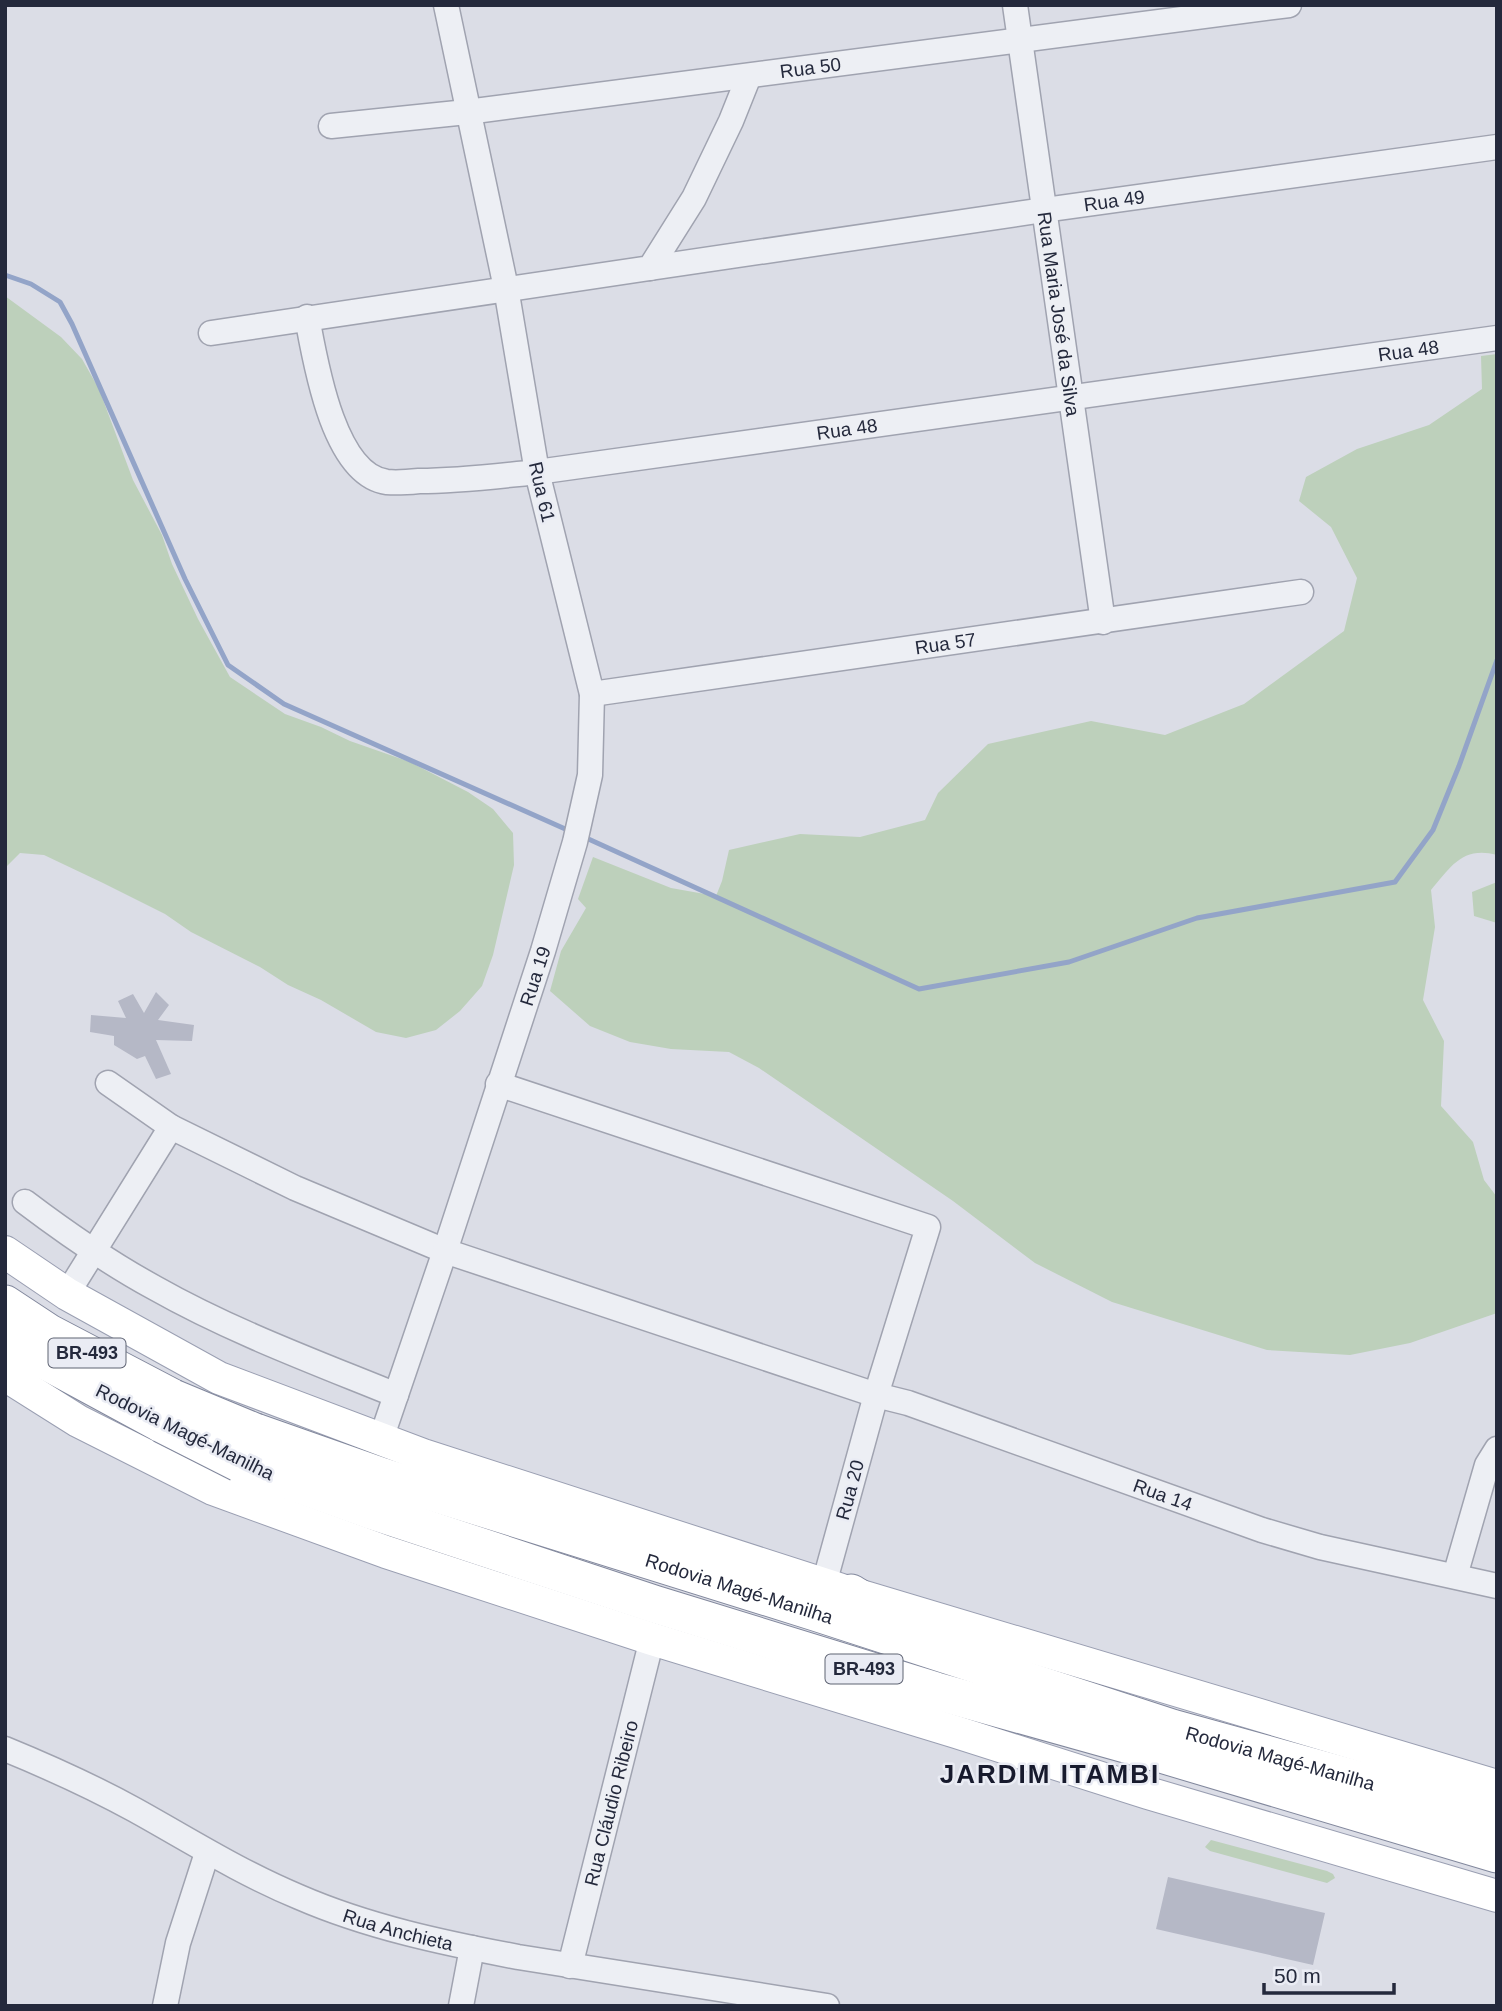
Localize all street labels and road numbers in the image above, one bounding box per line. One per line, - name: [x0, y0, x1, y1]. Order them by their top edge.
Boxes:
- street label: Rua 50: [779, 53, 842, 82]
- street label: Rua 49: [1082, 186, 1146, 215]
- street label: Rua Maria José da Silva: [1034, 210, 1084, 418]
- street label: Rua 48: [1377, 336, 1440, 365]
- street label: Rua 48: [815, 414, 879, 443]
- street label: Rua 61: [525, 460, 559, 524]
- street label: Rua 57: [914, 628, 977, 658]
- street label: Rua 19: [515, 943, 554, 1008]
- road number: BR-493: [48, 1338, 126, 1368]
- street label: Rodovia Magé-Manilha: [93, 1380, 278, 1484]
- street label: Rua 20: [832, 1458, 868, 1522]
- street label: Rua 14: [1131, 1474, 1196, 1515]
- street label: Rodovia Magé-Manilha: [643, 1549, 836, 1628]
- road number: BR-493: [826, 1654, 903, 1684]
- street label: Rua Cláudio Ribeiro: [580, 1718, 642, 1888]
- street label: Rodovia Magé-Manilha: [1183, 1722, 1378, 1794]
- street label: Rua Anchieta: [340, 1904, 456, 1954]

